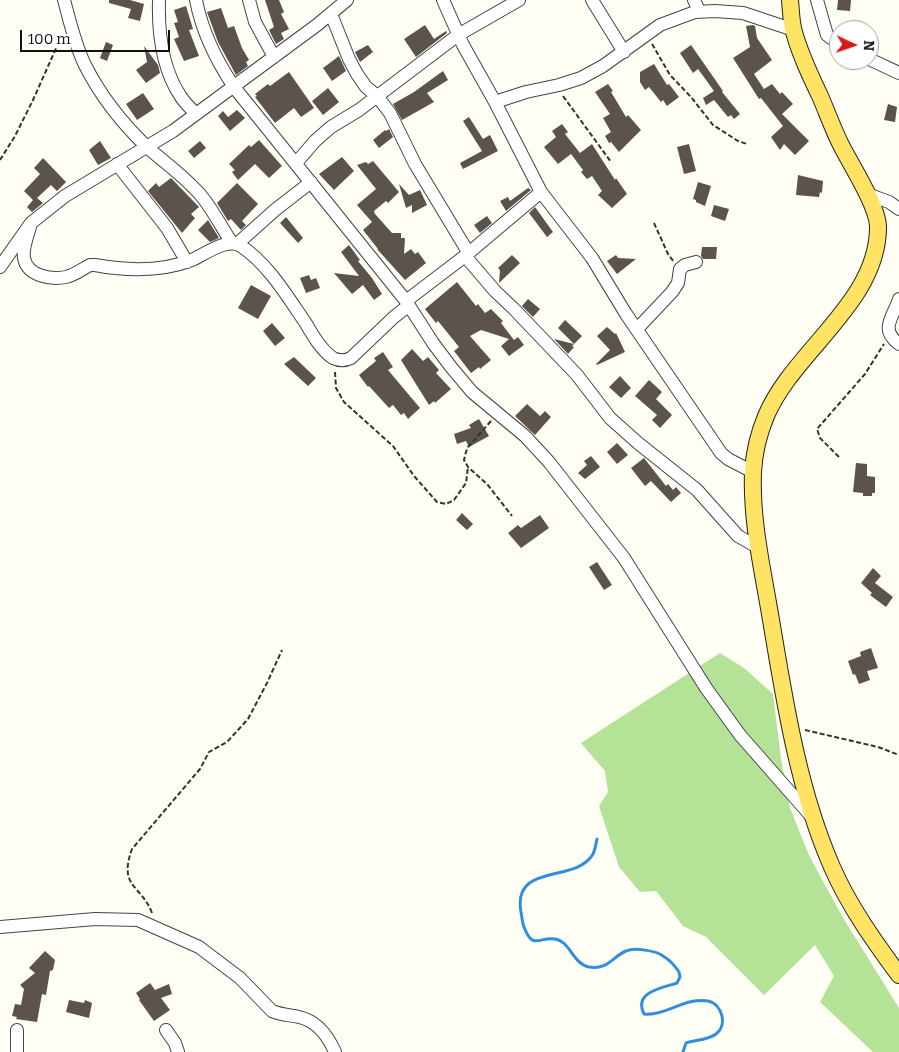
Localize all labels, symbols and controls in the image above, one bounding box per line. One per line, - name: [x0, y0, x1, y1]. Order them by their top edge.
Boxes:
- scale bar: [22, 20, 172, 52]
- north arrow: [829, 20, 879, 70]
- text: 100 m: [28, 30, 71, 48]
- text: N: [860, 40, 877, 52]

